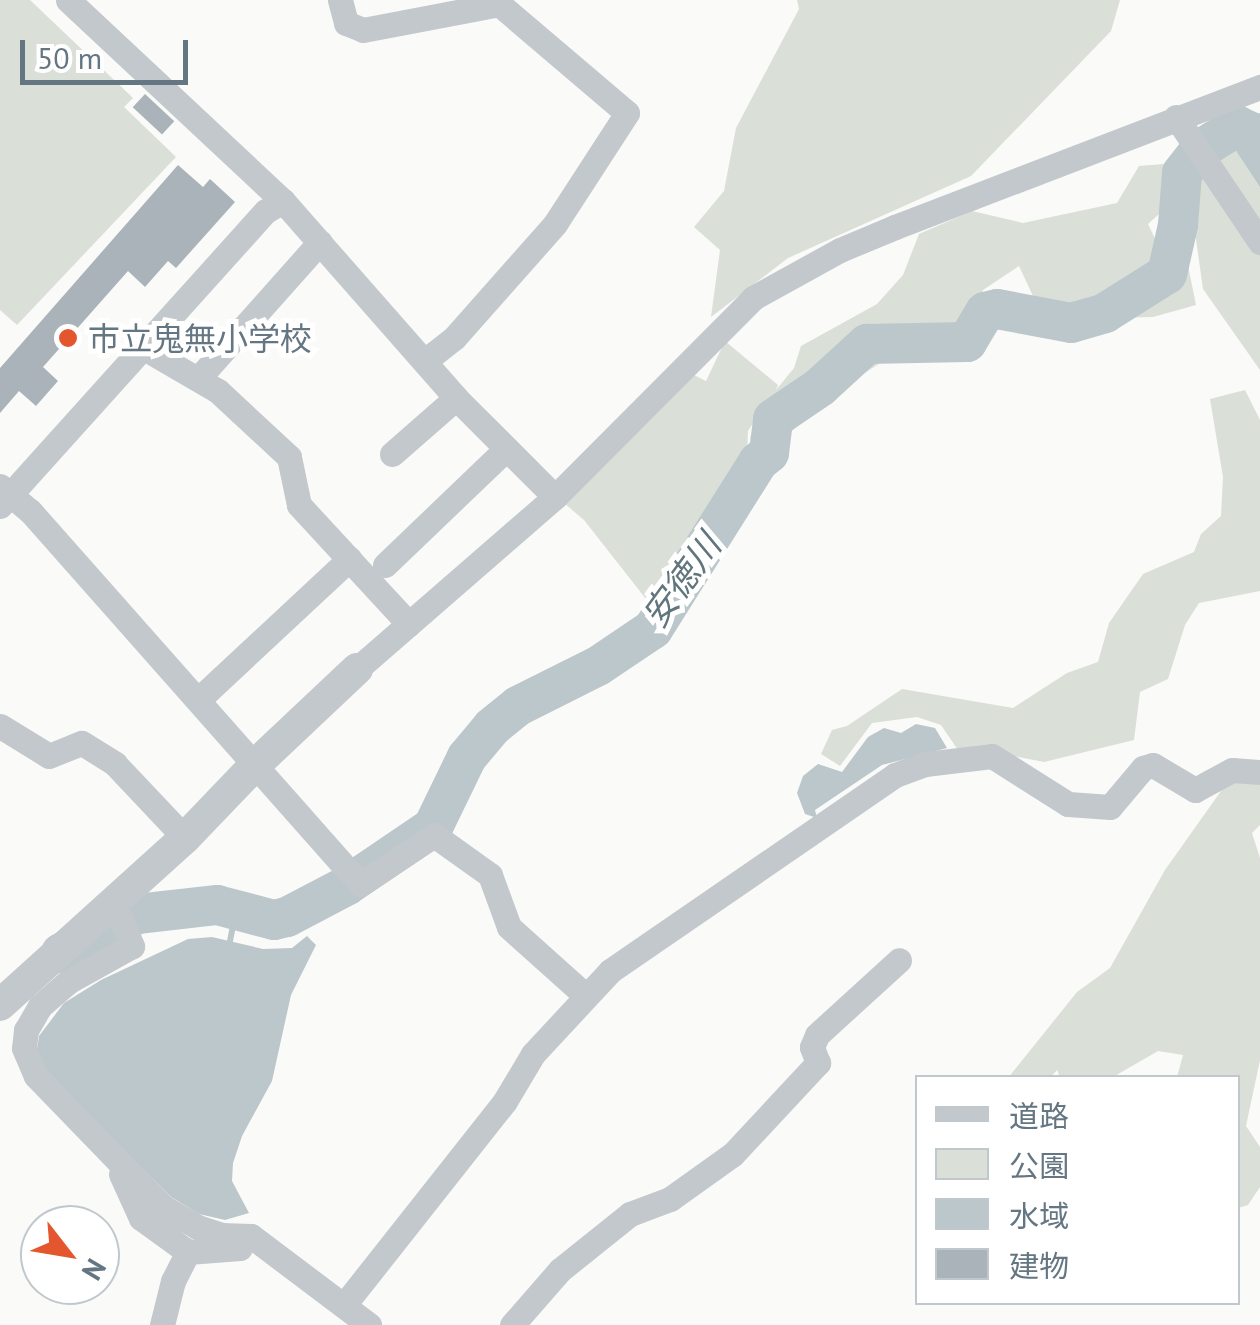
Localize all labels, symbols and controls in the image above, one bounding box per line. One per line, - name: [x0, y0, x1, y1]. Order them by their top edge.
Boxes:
- scale bar: [25, 20, 192, 82]
- text: 50 m: [37, 38, 102, 77]
- place label: 市立鬼無小学校: [88, 319, 312, 357]
- marker: 市立鬼無小学校: [57, 327, 79, 349]
- water label: 安徳川: [633, 525, 729, 635]
- legend: [915, 1075, 1240, 1305]
- text: 道路: [1009, 1096, 1069, 1135]
- text: 公園: [1009, 1146, 1069, 1185]
- text: 水域: [1009, 1196, 1069, 1235]
- north arrow: [20, 1205, 120, 1305]
- text: 建物: [1009, 1246, 1069, 1285]
- text: N: [74, 1252, 115, 1287]

